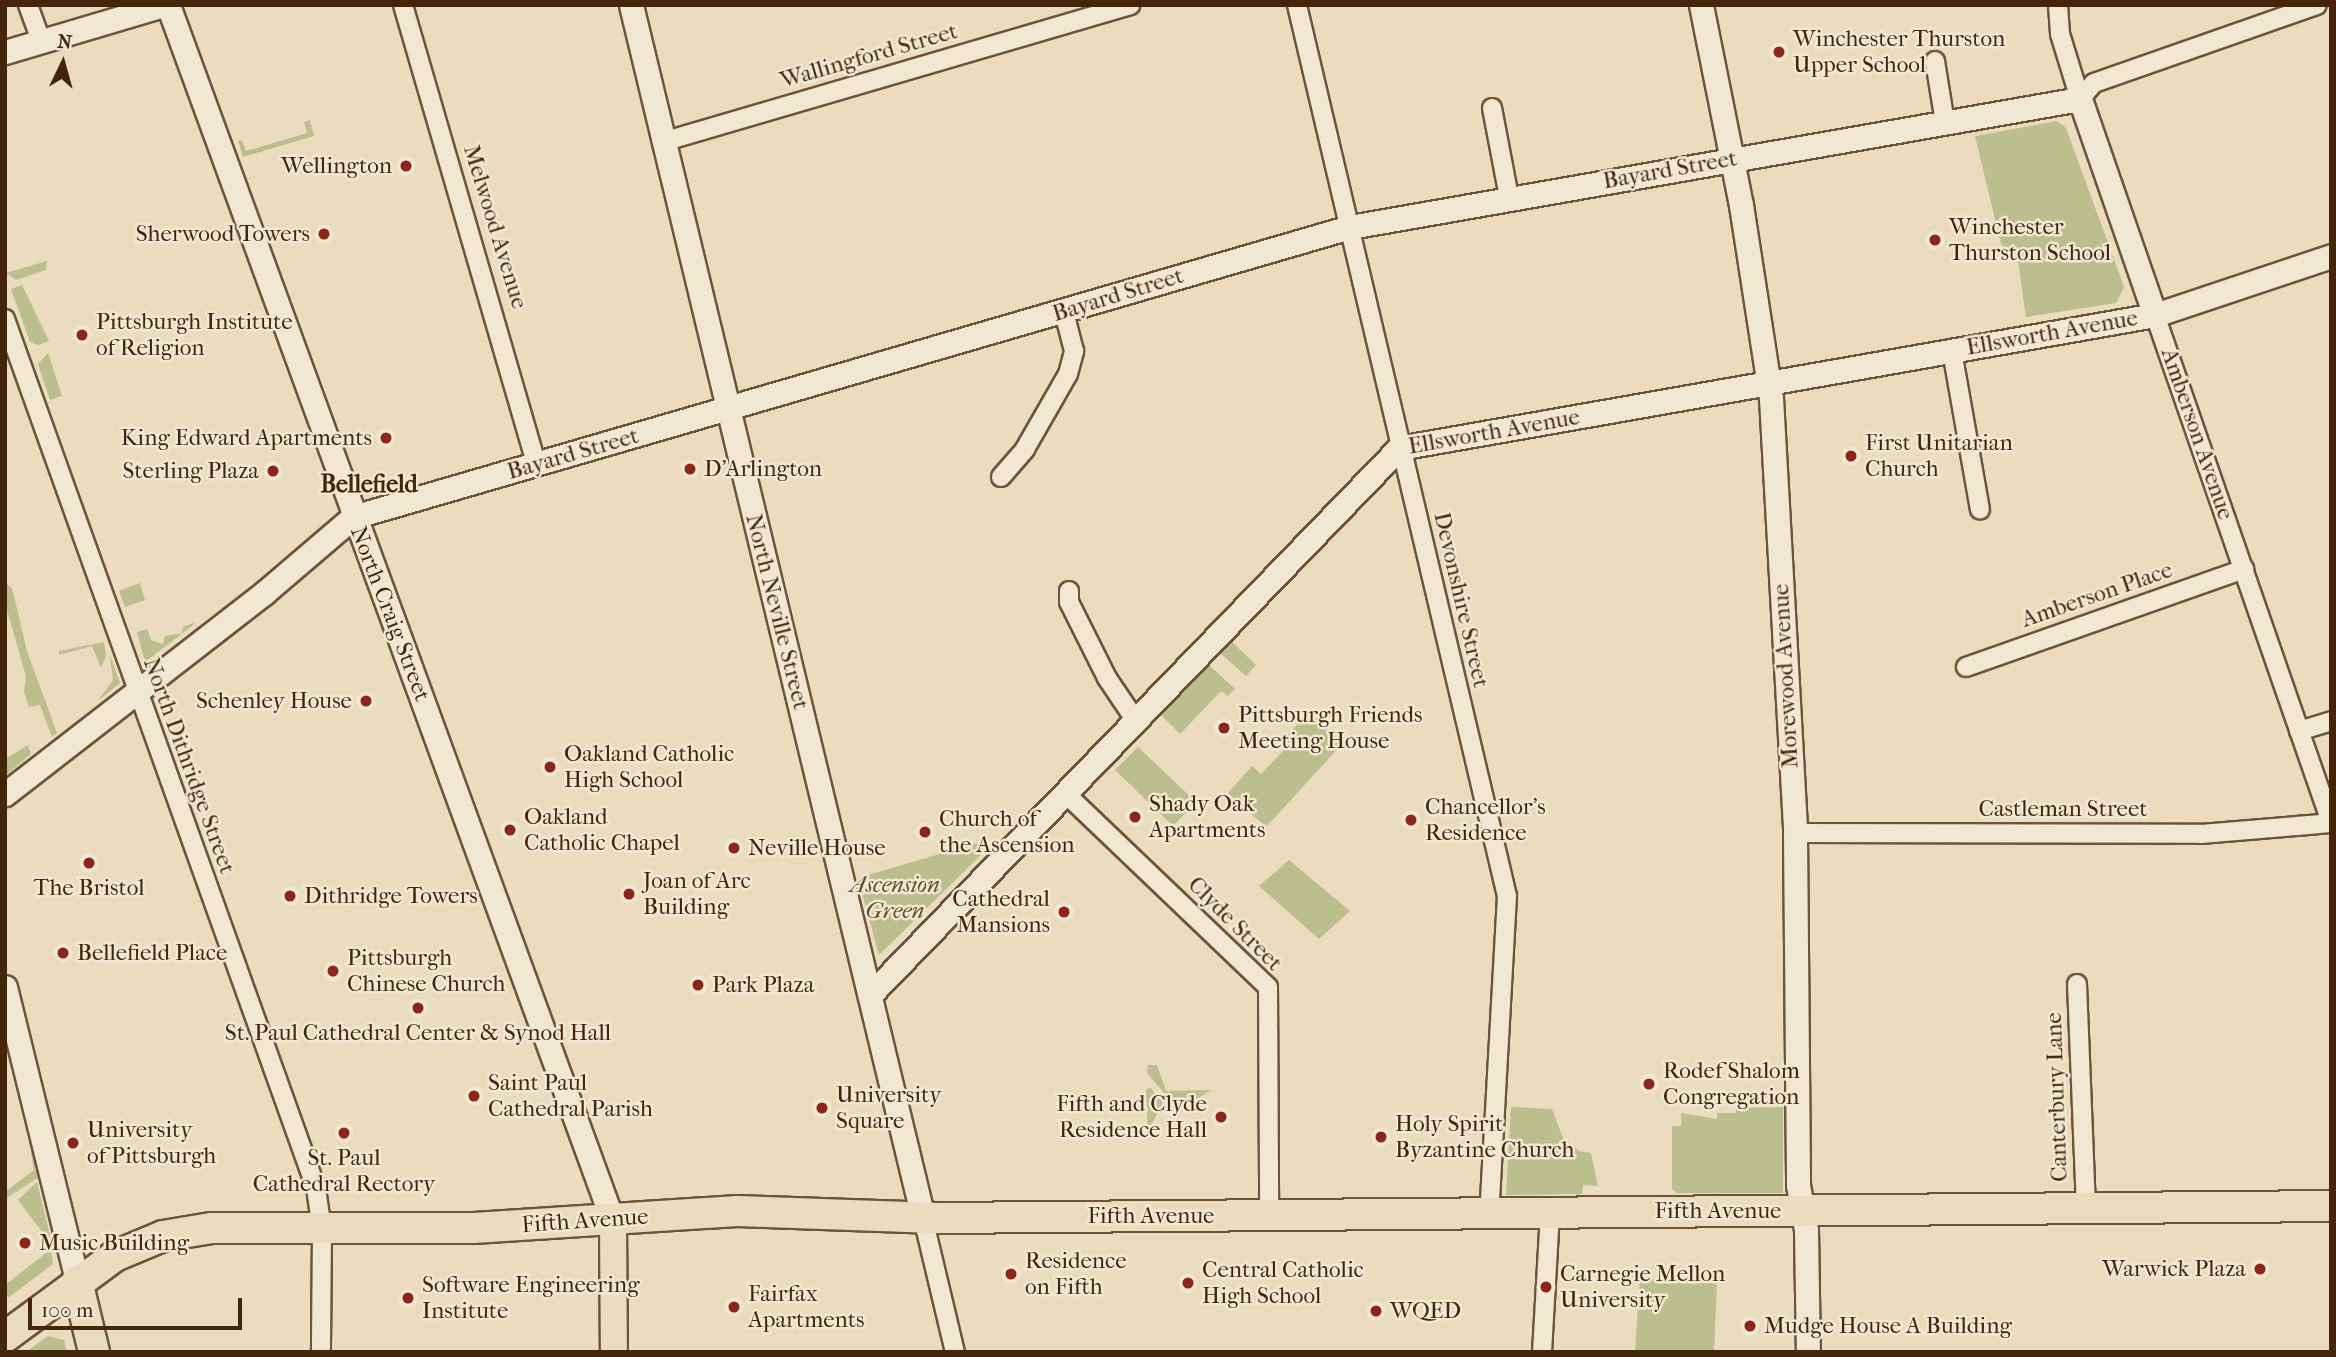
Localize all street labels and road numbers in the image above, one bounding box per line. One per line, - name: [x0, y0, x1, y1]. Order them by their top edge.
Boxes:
- street label: Wallingford Street: [777, 17, 961, 95]
- street label: Melwood Avenue: [457, 142, 533, 312]
- street label: Bayard Street: [1601, 145, 1739, 195]
- street label: Bayard Street: [1049, 262, 1187, 328]
- street label: Ellsworth Avenue: [1964, 304, 2140, 362]
- street label: Amberson Avenue: [2155, 345, 2239, 523]
- street label: Ellsworth Avenue: [1406, 403, 1582, 461]
- street label: Bayard Street: [504, 422, 642, 486]
- street label: Devonshire Street: [1427, 510, 1495, 690]
- street label: North Neville Street: [739, 511, 815, 713]
- street label: North Craig Street: [344, 523, 436, 705]
- street label: Amberson Place: [2018, 556, 2176, 634]
- street label: Morewood Avenue: [1767, 583, 1805, 769]
- street label: North Dithridge Street: [137, 654, 241, 878]
- street label: Castleman Street: [1978, 795, 2148, 823]
- street label: Clyde Street: [1182, 871, 1288, 977]
- street label: Canterbury Lane: [2040, 1012, 2074, 1182]
- street label: Fifth Avenue: [1654, 1197, 1782, 1225]
- street label: Fifth Avenue: [1087, 1202, 1215, 1230]
- street label: Fifth Avenue: [521, 1203, 649, 1239]

